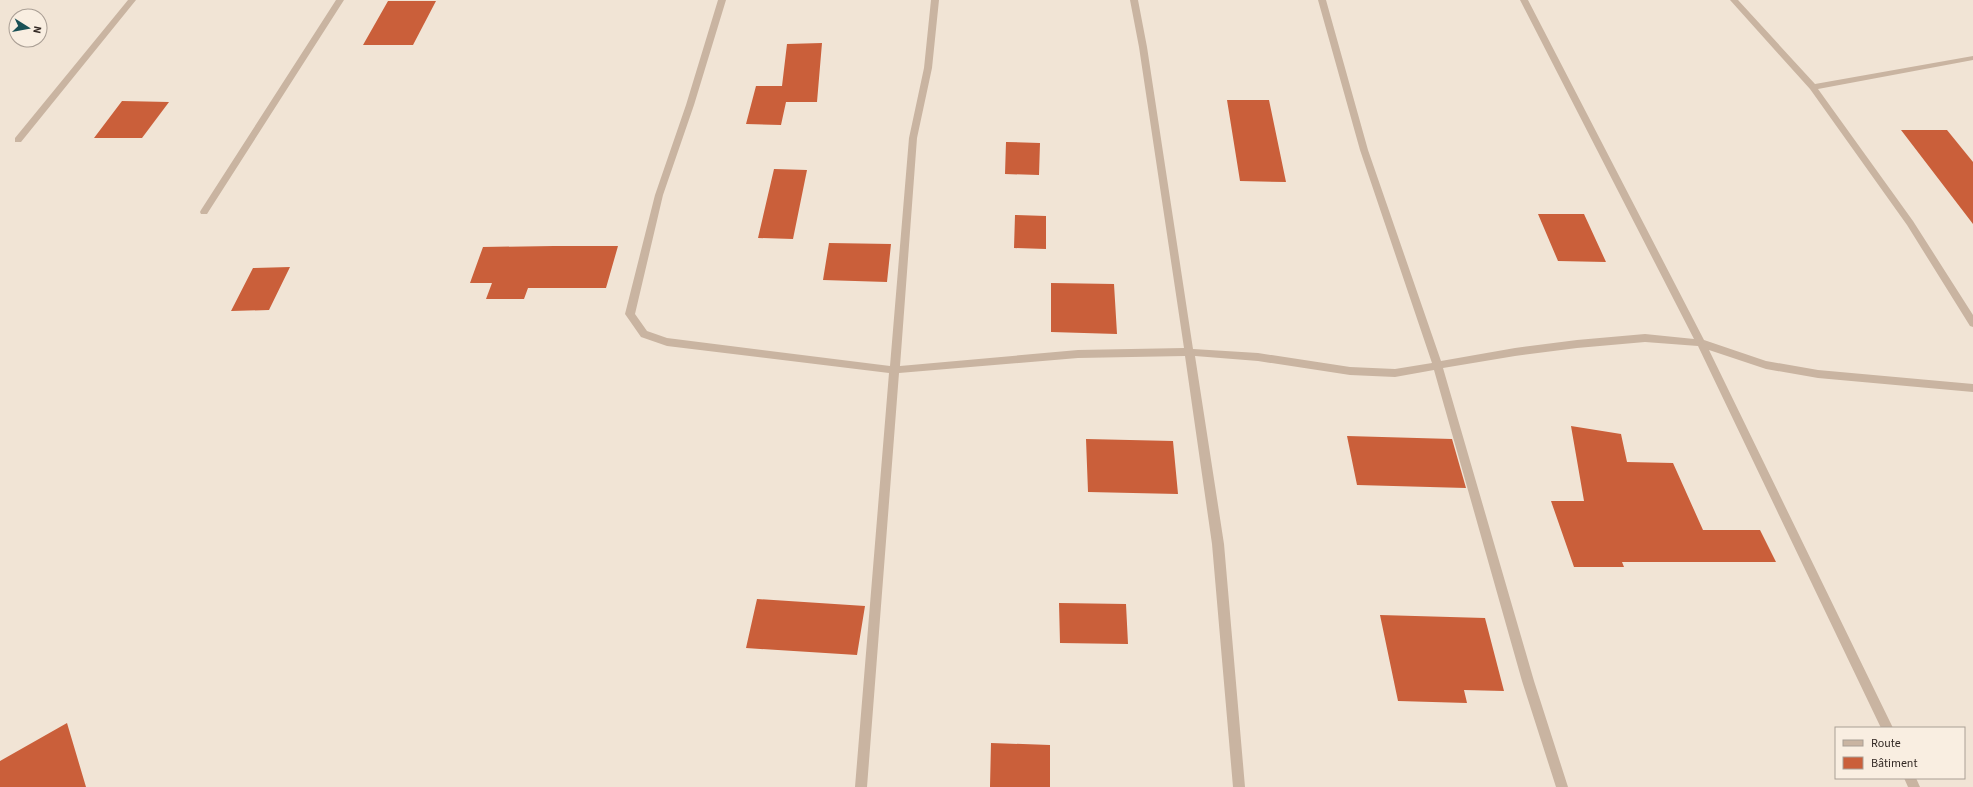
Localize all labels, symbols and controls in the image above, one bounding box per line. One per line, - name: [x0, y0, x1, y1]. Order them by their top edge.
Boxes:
- north arrow: [8, 8, 48, 48]
- text: N: [29, 25, 45, 35]
- legend: [1835, 727, 1965, 779]
- text: Route: [1871, 735, 1901, 752]
- text: Bâtiment: [1871, 755, 1917, 772]

